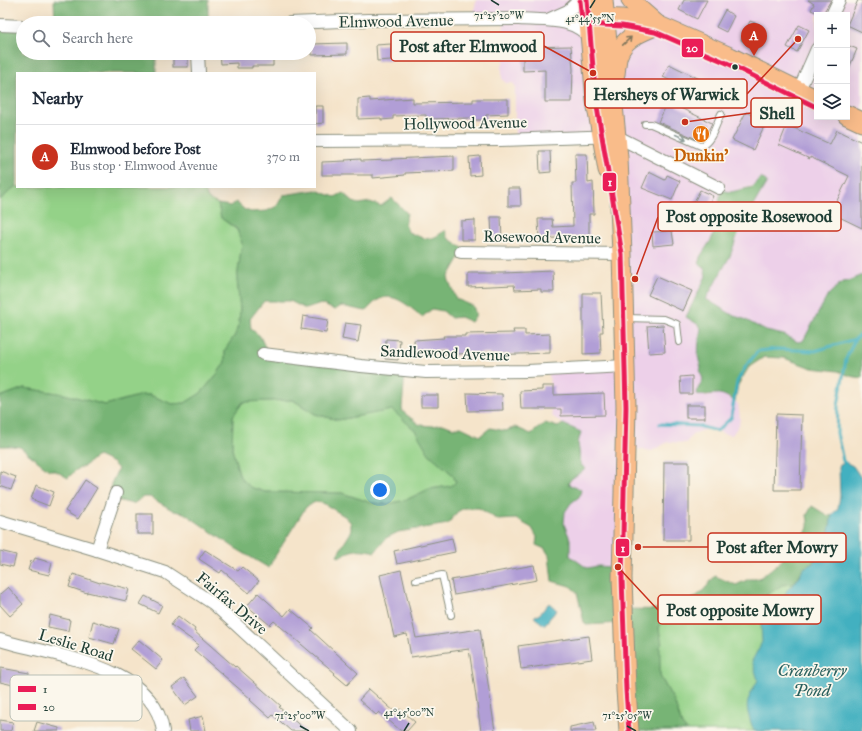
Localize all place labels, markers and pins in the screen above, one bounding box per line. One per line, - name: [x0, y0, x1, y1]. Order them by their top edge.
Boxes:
- pin: A: [741, 23, 767, 56]
- callout: Post after Elmwood: [391, 32, 544, 61]
- unlabelled marker: [730, 62, 740, 72]
- callout: Hersheys of Warwick: [585, 79, 747, 108]
- callout: Shell: [751, 98, 802, 127]
- restaurant icon: Dunkin': [691, 124, 711, 144]
- place label: Dunkin': [674, 146, 728, 165]
- callout: Post opposite Rosewood: [658, 202, 841, 231]
- callout: Post after Mowry: [708, 533, 846, 562]
- callout: Post opposite Mowry: [658, 595, 821, 624]

